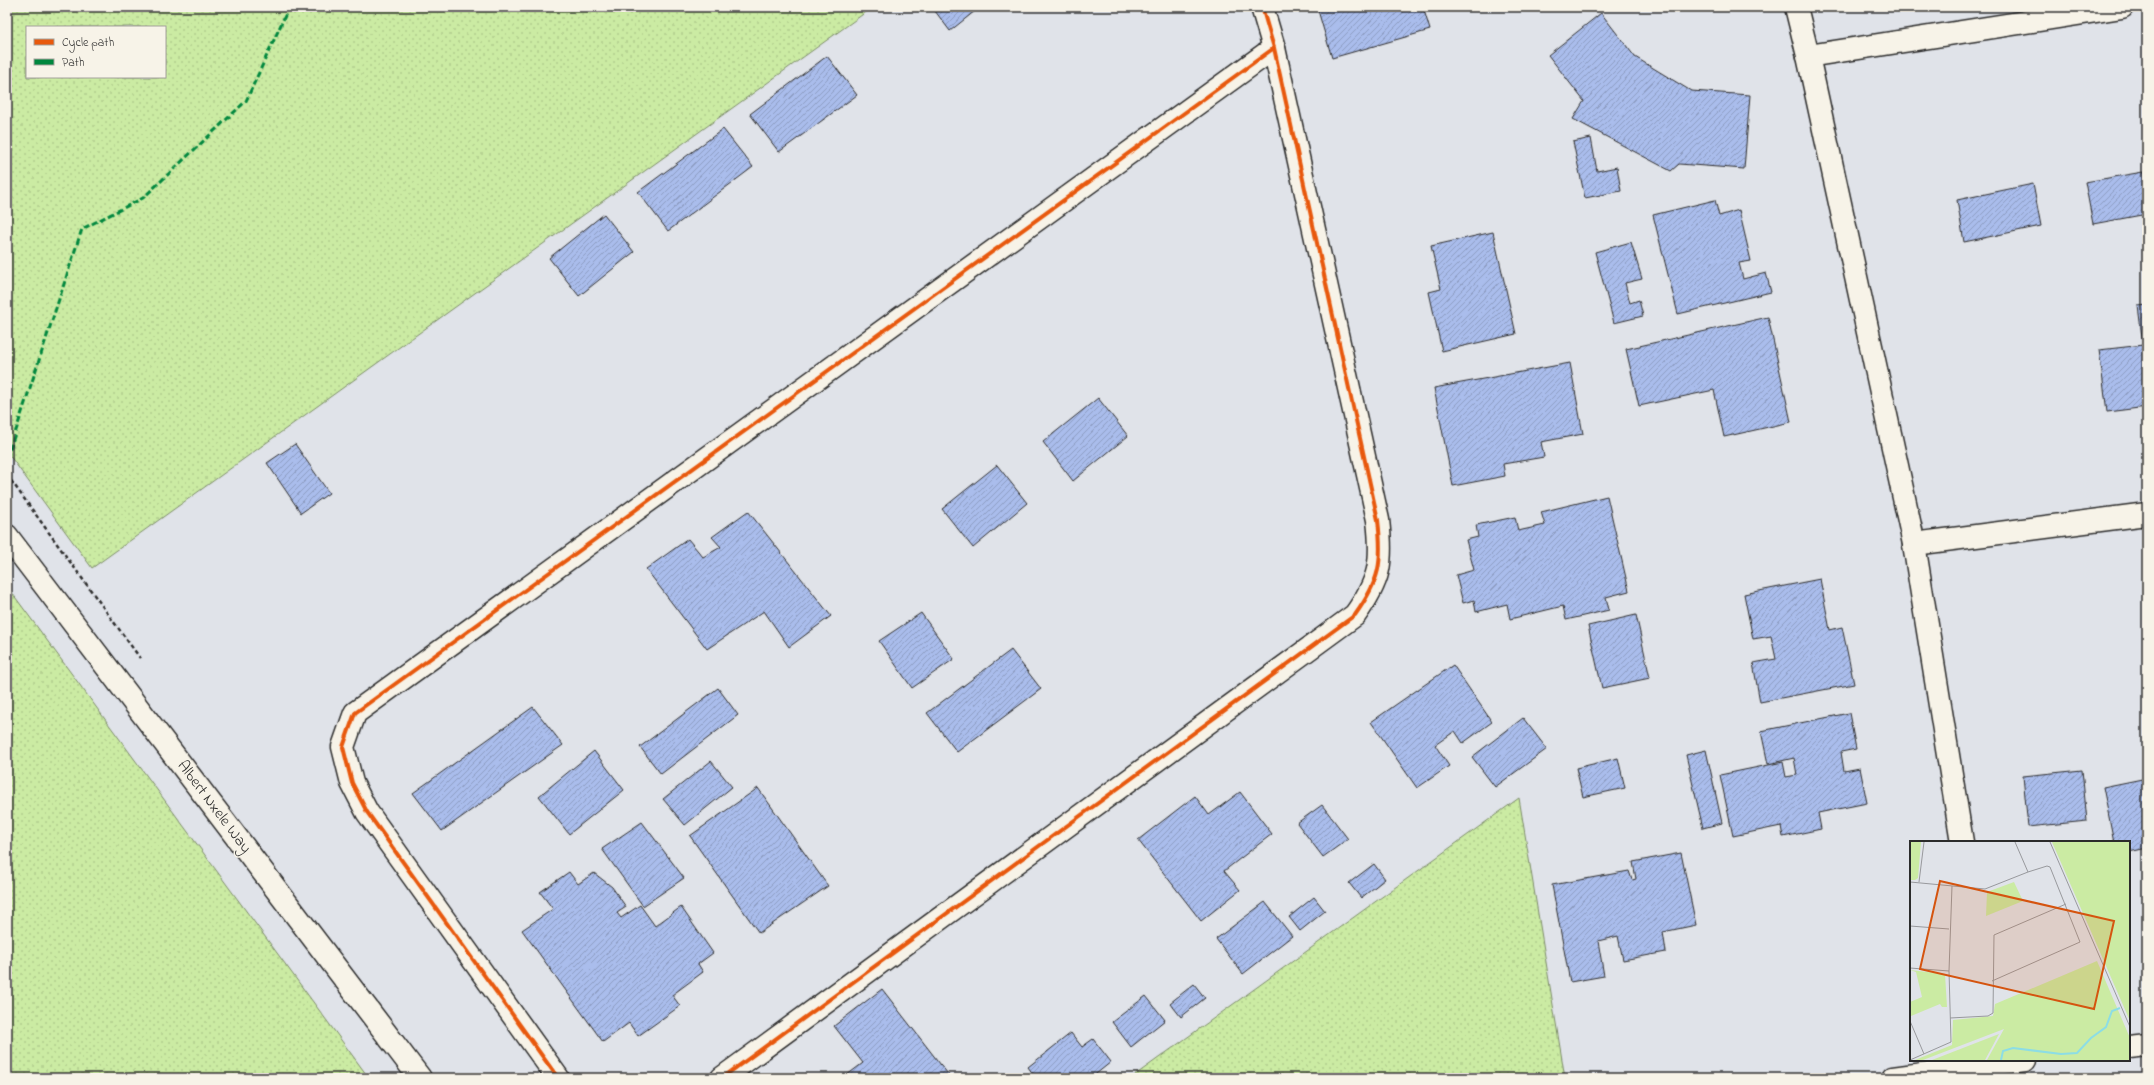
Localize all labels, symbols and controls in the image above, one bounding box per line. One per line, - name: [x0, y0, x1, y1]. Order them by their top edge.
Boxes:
- legend: [26, 26, 166, 78]
- text: Cycle path: [62, 34, 114, 53]
- text: Path: [62, 54, 85, 72]
- street label: Albert Nxele Way: [171, 755, 257, 859]
- inset map: [1910, 841, 2130, 1061]

